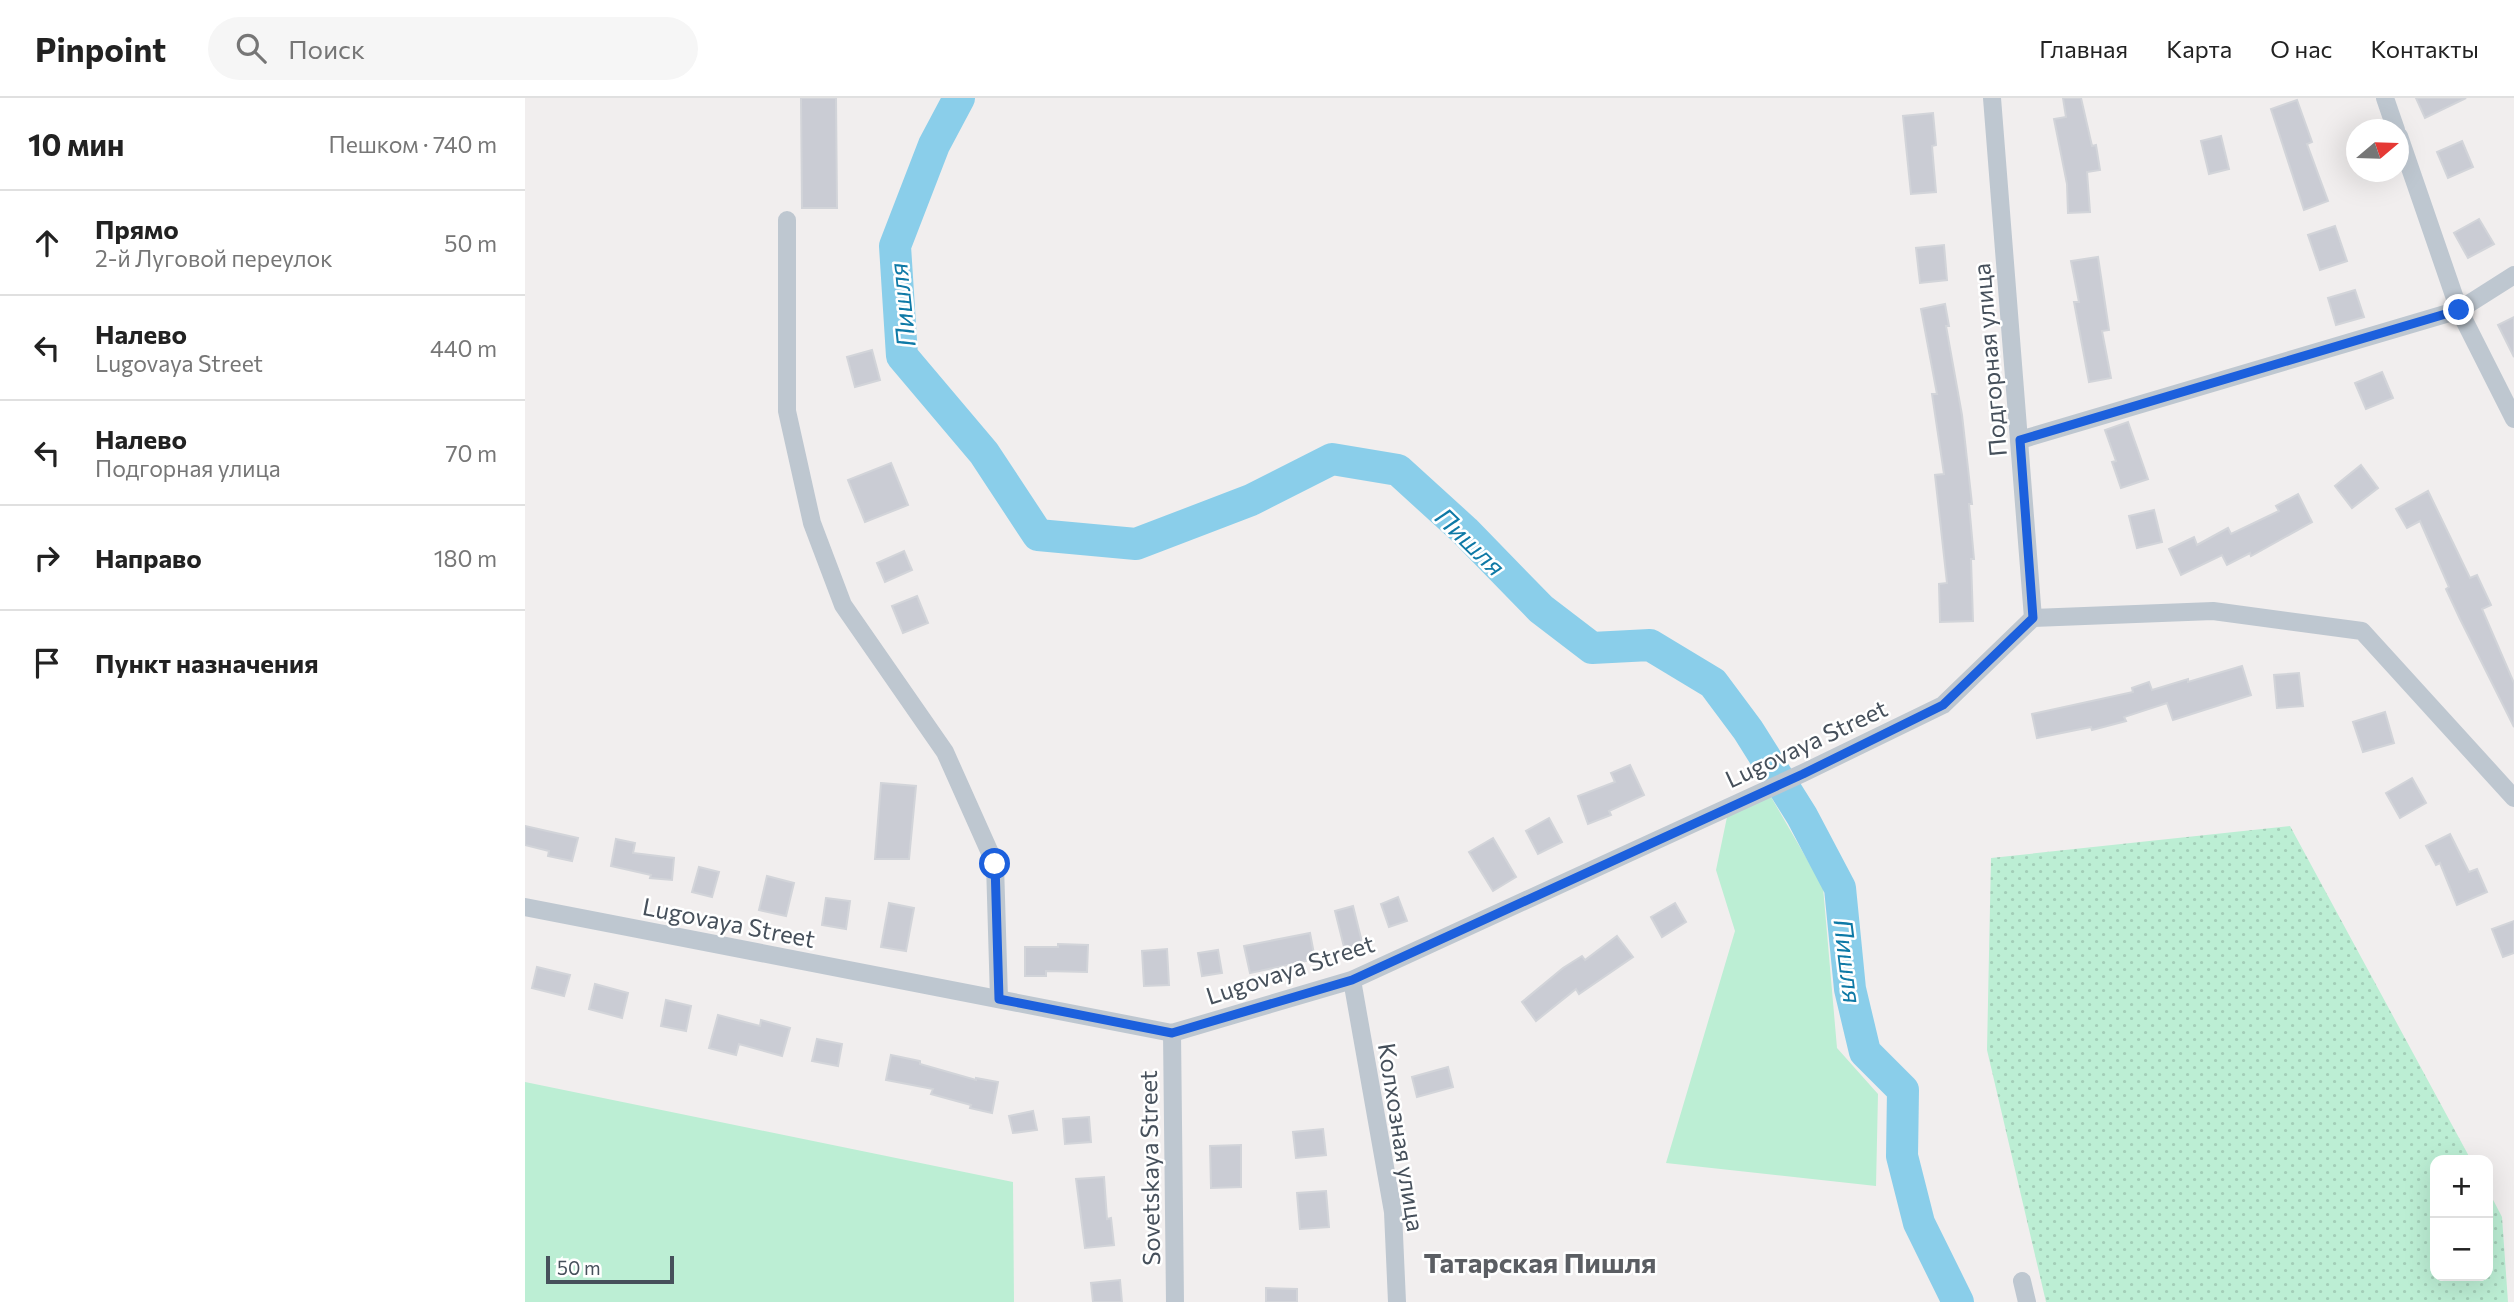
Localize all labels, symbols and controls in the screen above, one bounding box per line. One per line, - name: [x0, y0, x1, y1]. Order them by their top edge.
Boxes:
- search box: [208, 17, 698, 80]
- text: Pinpoint: [35, 28, 166, 69]
- icon: search: [232, 29, 270, 67]
- text: Поиск: [288, 33, 365, 64]
- text: Главная: [2039, 34, 2128, 63]
- text: Карта: [2166, 34, 2232, 63]
- text: О нас: [2270, 34, 2332, 63]
- text: Контакты: [2370, 34, 2479, 63]
- north arrow: [2346, 119, 2409, 182]
- text: 10 мин: [28, 125, 124, 162]
- text: Пешком · 740 m: [328, 130, 497, 158]
- text: Прямо: [95, 213, 179, 244]
- icon: ahead: [28, 224, 66, 262]
- text: 50 m: [444, 229, 497, 257]
- text: 2-й Луговой переулок: [95, 244, 332, 272]
- water label: Пишля: [881, 261, 921, 349]
- street label: Подгорная улица: [1966, 262, 2012, 458]
- route end: [2443, 294, 2474, 325]
- text: Налево: [95, 318, 187, 349]
- icon: left: [28, 329, 66, 367]
- text: 440 m: [430, 334, 497, 362]
- text: Lugovaya Street: [95, 349, 263, 377]
- text: Налево: [95, 423, 187, 454]
- icon: left: [28, 434, 66, 472]
- text: 70 m: [445, 439, 497, 467]
- text: Подгорная улица: [95, 454, 281, 482]
- water label: Пишля: [1430, 500, 1512, 582]
- icon: right: [28, 539, 66, 577]
- text: Направо: [95, 542, 202, 573]
- text: 180 m: [434, 544, 497, 572]
- icon: arrive: [28, 644, 66, 682]
- text: Пункт назначения: [95, 647, 319, 678]
- street label: Lugovaya Street: [1720, 693, 1892, 793]
- route start: [979, 848, 1010, 879]
- street label: Lugovaya Street: [640, 891, 818, 953]
- water label: Пишля: [1828, 917, 1870, 1005]
- street label: Lugovaya Street: [1202, 928, 1378, 1010]
- street label: Колхозная улица: [1373, 1041, 1431, 1233]
- street label: Sovetskaya Street: [1133, 1070, 1165, 1266]
- map controls: [2430, 1155, 2493, 1281]
- button: +: [2430, 1155, 2493, 1218]
- button: −: [2430, 1218, 2493, 1281]
- district label: Татарская Пишля: [1423, 1245, 1657, 1279]
- scale bar: [546, 1253, 674, 1285]
- text: 50 m: [557, 1256, 601, 1279]

